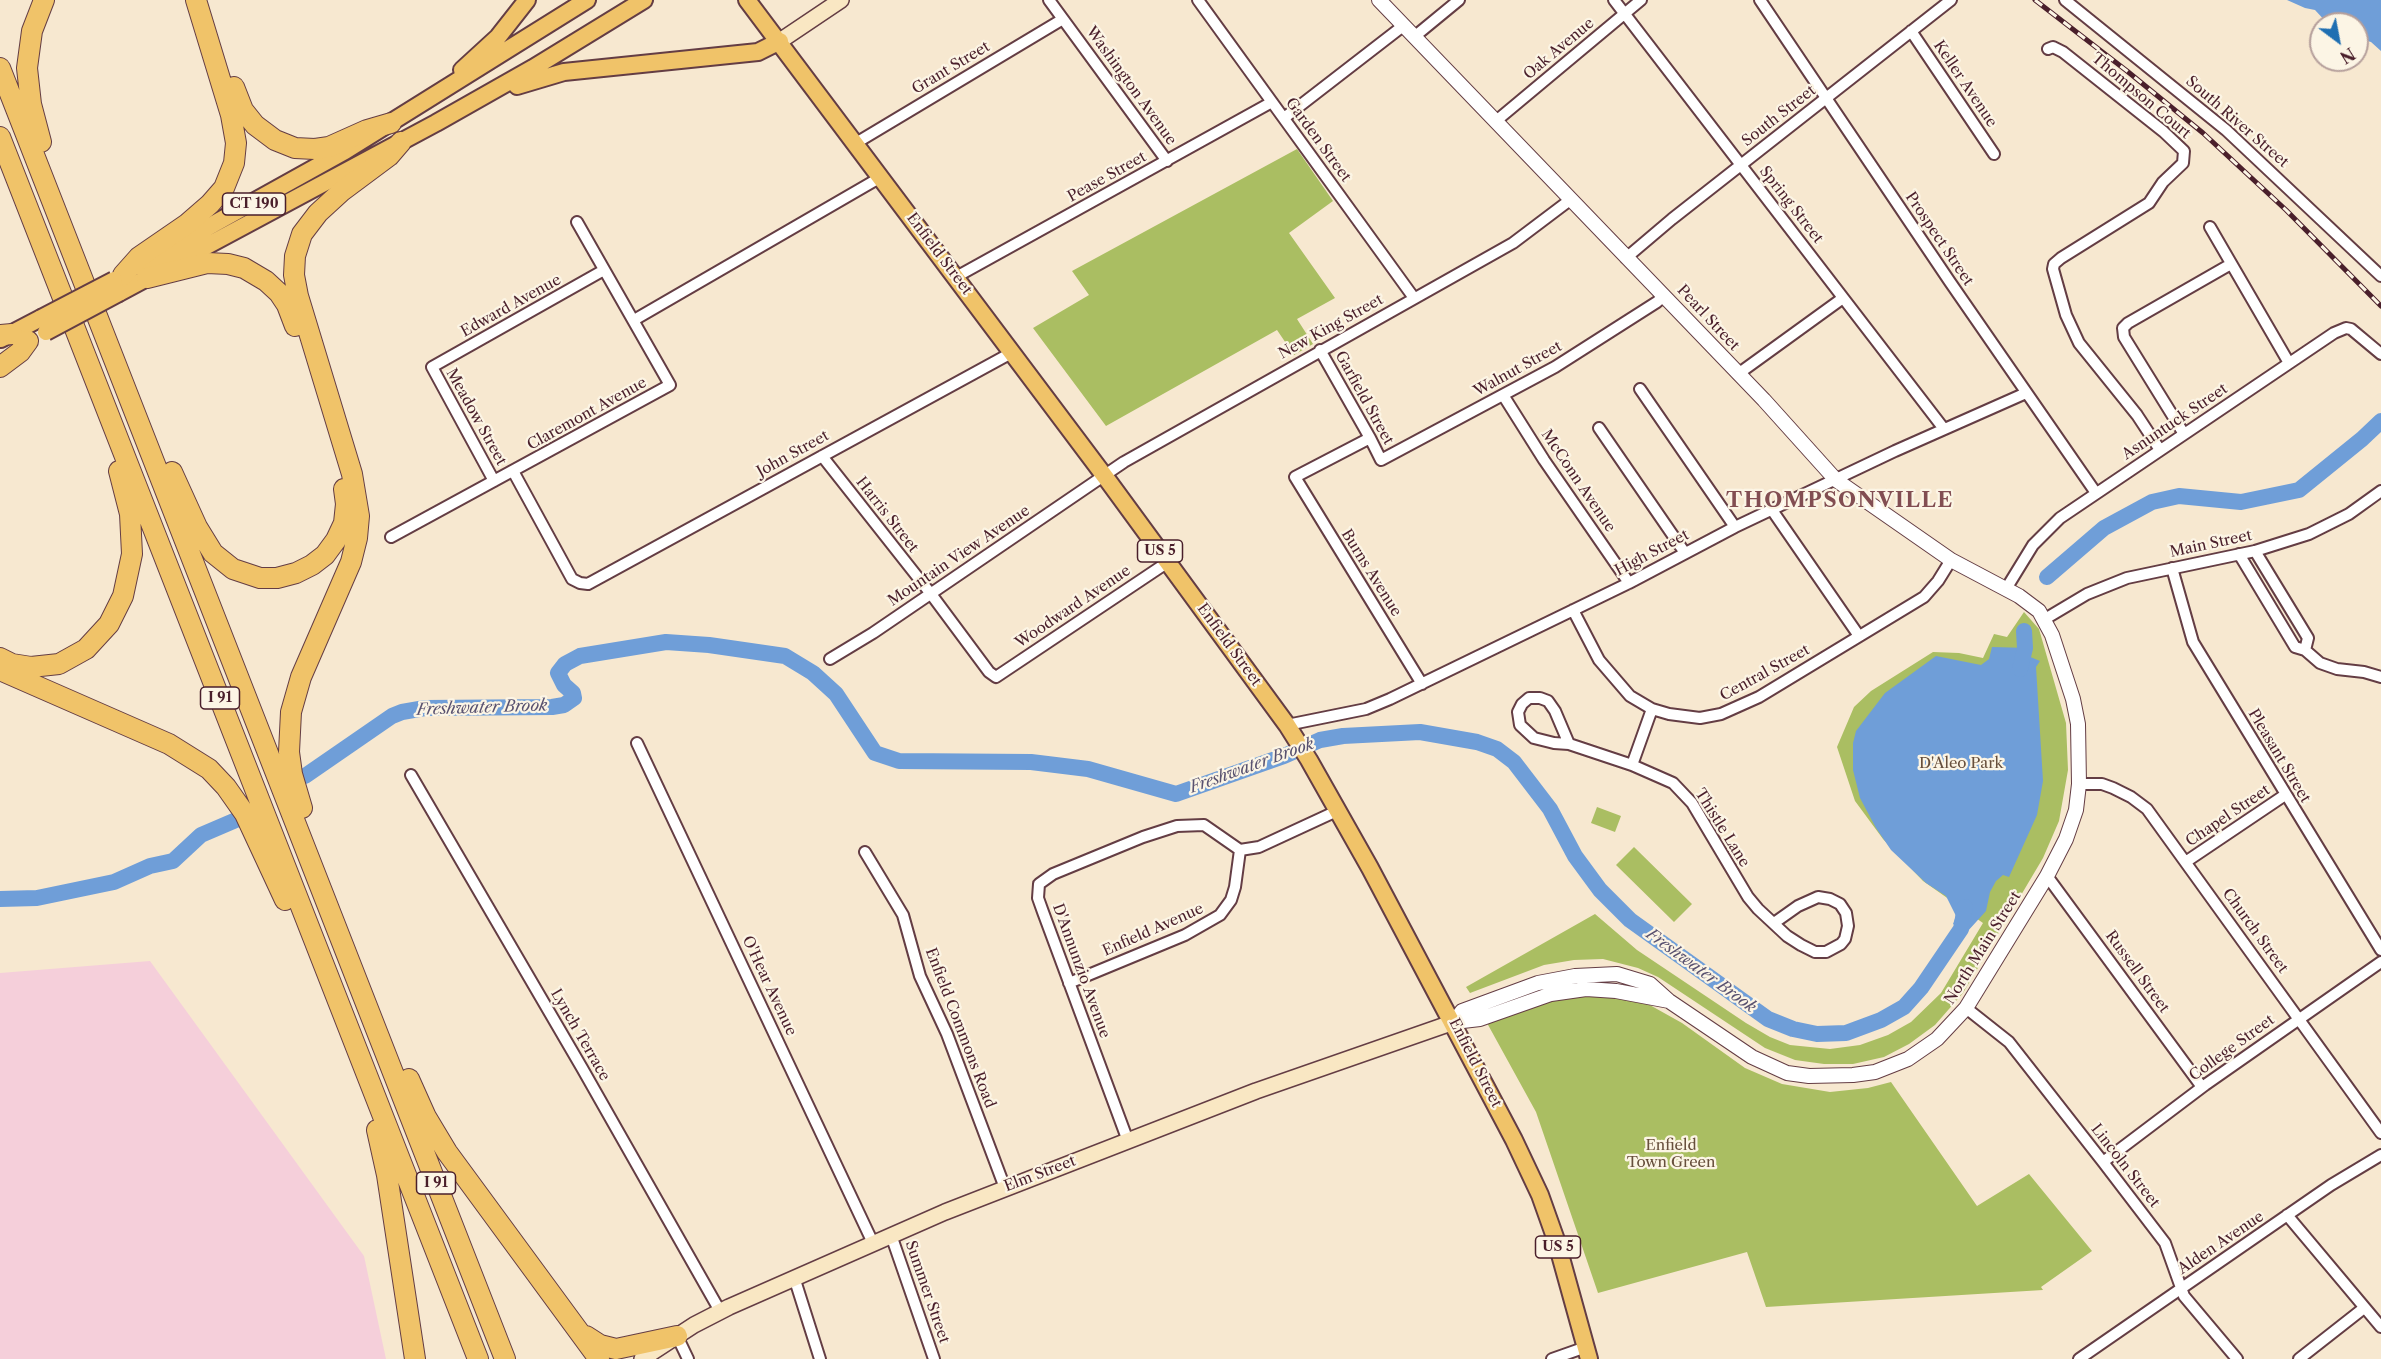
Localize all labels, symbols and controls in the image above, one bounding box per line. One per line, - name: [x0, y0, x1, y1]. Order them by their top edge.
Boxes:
- north arrow: [2309, 12, 2369, 72]
- street label: Oak Avenue: [1520, 14, 1598, 84]
- street label: Washington Avenue: [1082, 23, 1180, 149]
- street label: Keller Avenue: [1929, 37, 2001, 131]
- street label: Grant Street: [909, 38, 993, 98]
- text: N: [2336, 43, 2359, 68]
- street label: Thompson Court: [2088, 49, 2194, 143]
- street label: South River Street: [2182, 72, 2292, 172]
- street label: South Street: [1739, 82, 1819, 150]
- street label: Garden Street: [1281, 94, 1355, 186]
- street label: Pease Street: [1064, 148, 1150, 206]
- street label: Spring Street: [1755, 163, 1827, 247]
- street label: Prospect Street: [1901, 189, 1977, 289]
- road number: CT 190: [222, 193, 286, 215]
- street label: Enfield Street: [902, 210, 976, 298]
- street label: Edward Avenue: [458, 271, 564, 341]
- street label: Pearl Street: [1673, 281, 1743, 355]
- street label: New King Street: [1276, 291, 1386, 363]
- street label: Walnut Street: [1471, 337, 1565, 401]
- street label: Garfield Street: [1331, 348, 1397, 448]
- street label: Meadow Street: [442, 365, 510, 469]
- street label: Claremont Avenue: [524, 374, 650, 454]
- street label: Asnuntuck Street: [2119, 380, 2231, 464]
- street label: McConn Avenue: [1537, 426, 1619, 536]
- street label: John Street: [754, 427, 832, 481]
- street label: Harris Street: [852, 474, 922, 556]
- district label: THOMPSONVILLE: [1726, 488, 1954, 514]
- street label: Mountain View Avenue: [885, 502, 1033, 610]
- street label: Burns Avenue: [1337, 526, 1405, 620]
- street label: High Street: [1612, 526, 1692, 580]
- street label: Main Street: [2168, 527, 2254, 561]
- road number: US 5: [1138, 540, 1182, 562]
- street label: Woodward Avenue: [1012, 562, 1134, 652]
- street label: Enfield Street: [1193, 600, 1265, 690]
- street label: Central Street: [1717, 641, 1813, 705]
- road number: I 91: [200, 687, 240, 709]
- water label: Freshwater Brook: [416, 696, 548, 720]
- street label: Pleasant Street: [2244, 706, 2314, 806]
- water label: Freshwater Brook: [1187, 735, 1317, 797]
- park label: D'Aleo Park: [1919, 755, 2003, 773]
- street label: Chapel Street: [2183, 781, 2273, 851]
- street label: Thistle Lane: [1691, 785, 1753, 871]
- street label: Church Street: [2218, 885, 2292, 977]
- street label: North Main Street: [1941, 888, 2025, 1008]
- street label: Enfield Avenue: [1100, 900, 1206, 960]
- street label: D'Annunzio Avenue: [1048, 901, 1114, 1041]
- water label: Freshwater Brook: [1642, 925, 1760, 1017]
- street label: Russell Street: [2101, 927, 2173, 1017]
- street label: O'Hear Avenue: [738, 933, 800, 1039]
- street label: Enfield Commons Road: [921, 945, 999, 1111]
- street label: Lynch Terrace: [546, 986, 614, 1084]
- street label: College Street: [2186, 1011, 2278, 1085]
- street label: Enfield Street: [1445, 1015, 1505, 1111]
- street label: Lincoln Street: [2087, 1121, 2163, 1211]
- park label: Enfield Town Green: [1627, 1137, 1715, 1172]
- street label: Elm Street: [1002, 1152, 1078, 1196]
- road number: I 91: [416, 1172, 456, 1194]
- street label: Alden Avenue: [2175, 1208, 2267, 1278]
- road number: US 5: [1536, 1236, 1580, 1258]
- street label: Summer Street: [901, 1238, 953, 1346]

